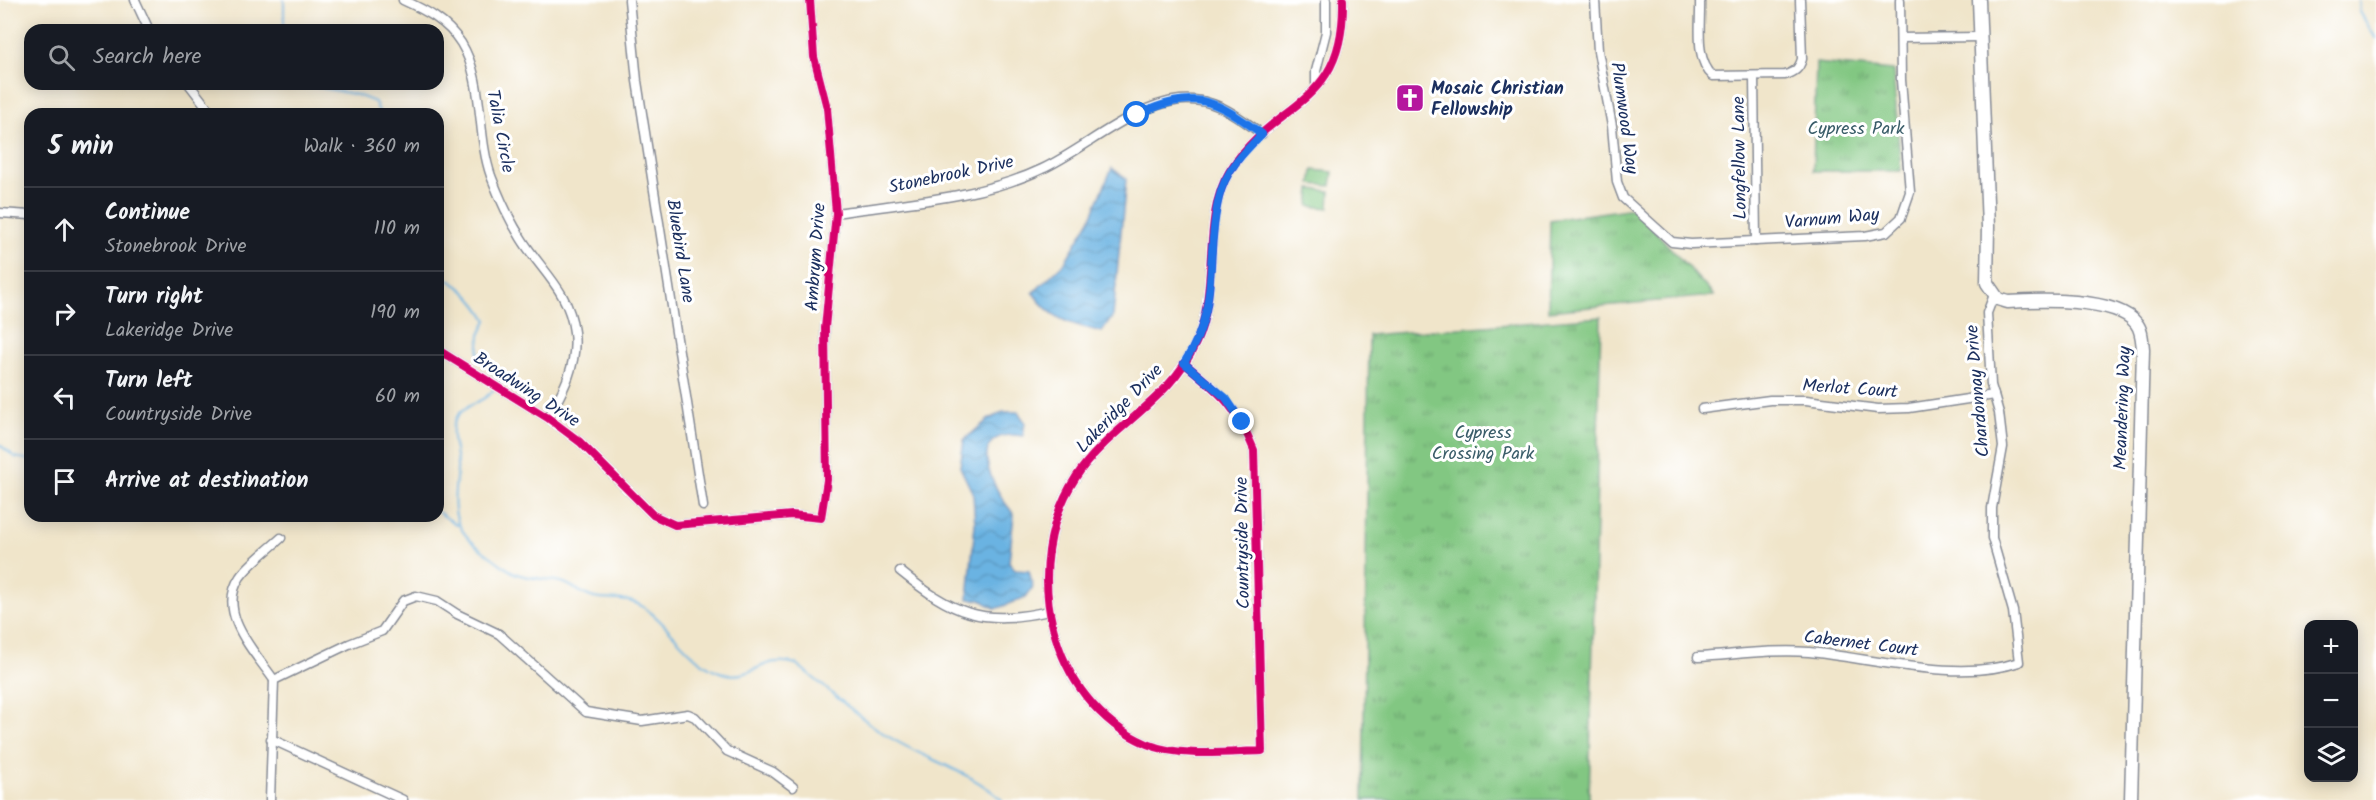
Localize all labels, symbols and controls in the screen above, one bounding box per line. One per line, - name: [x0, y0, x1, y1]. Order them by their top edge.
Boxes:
- search box: [24, 24, 444, 90]
- text: Search here: [93, 40, 201, 75]
- icon: search: [45, 41, 78, 74]
- street label: Plumwood Way: [1601, 60, 1646, 177]
- place label: Mosaic Christian Fellowship: [1431, 75, 1564, 125]
- church icon: Mosaic Christian Fellowship: [1394, 82, 1426, 114]
- street label: Talia Circle: [477, 87, 522, 175]
- street label: Longfellow Lane: [1725, 96, 1756, 220]
- route start: [1123, 101, 1149, 127]
- park label: Cypress Park: [1807, 115, 1905, 144]
- text: 5 min: [48, 126, 114, 168]
- text: Walk · 360 m: [303, 131, 420, 163]
- street label: Stonebrook Drive: [886, 148, 1017, 203]
- text: Continue: [105, 196, 190, 231]
- street label: Bluebird Lane: [657, 197, 702, 305]
- street label: Varnum Way: [1784, 201, 1881, 238]
- street label: Ambrym Drive: [798, 202, 835, 312]
- icon: ahead: [48, 213, 81, 246]
- text: 110 m: [374, 213, 420, 245]
- text: Stonebrook Drive: [105, 231, 246, 263]
- text: Turn right: [105, 280, 203, 315]
- icon: right: [48, 297, 81, 330]
- text: 190 m: [370, 297, 420, 329]
- text: Lakeridge Drive: [105, 315, 233, 347]
- street label: Chardonnay Drive: [1958, 323, 1999, 458]
- street label: Broadwing Drive: [467, 345, 585, 436]
- street label: Meandering Way: [2107, 345, 2140, 471]
- street label: Lakeridge Drive: [1070, 357, 1171, 461]
- text: Turn left: [105, 364, 192, 399]
- street label: Merlot Court: [1801, 372, 1900, 407]
- icon: left: [48, 381, 81, 414]
- text: 60 m: [375, 381, 420, 413]
- text: Countryside Drive: [105, 399, 252, 431]
- route end: [1228, 408, 1254, 434]
- park label: Cypress Crossing Park: [1432, 419, 1535, 469]
- text: Arrive at destination: [105, 464, 308, 499]
- icon: arrive: [48, 465, 81, 498]
- street label: Countryside Drive: [1228, 477, 1259, 609]
- map controls: [2304, 620, 2358, 782]
- button: +: [2304, 620, 2358, 674]
- street label: Cabernet Court: [1802, 623, 1921, 666]
- button: −: [2304, 674, 2358, 728]
- button: layers: [2304, 728, 2358, 782]

